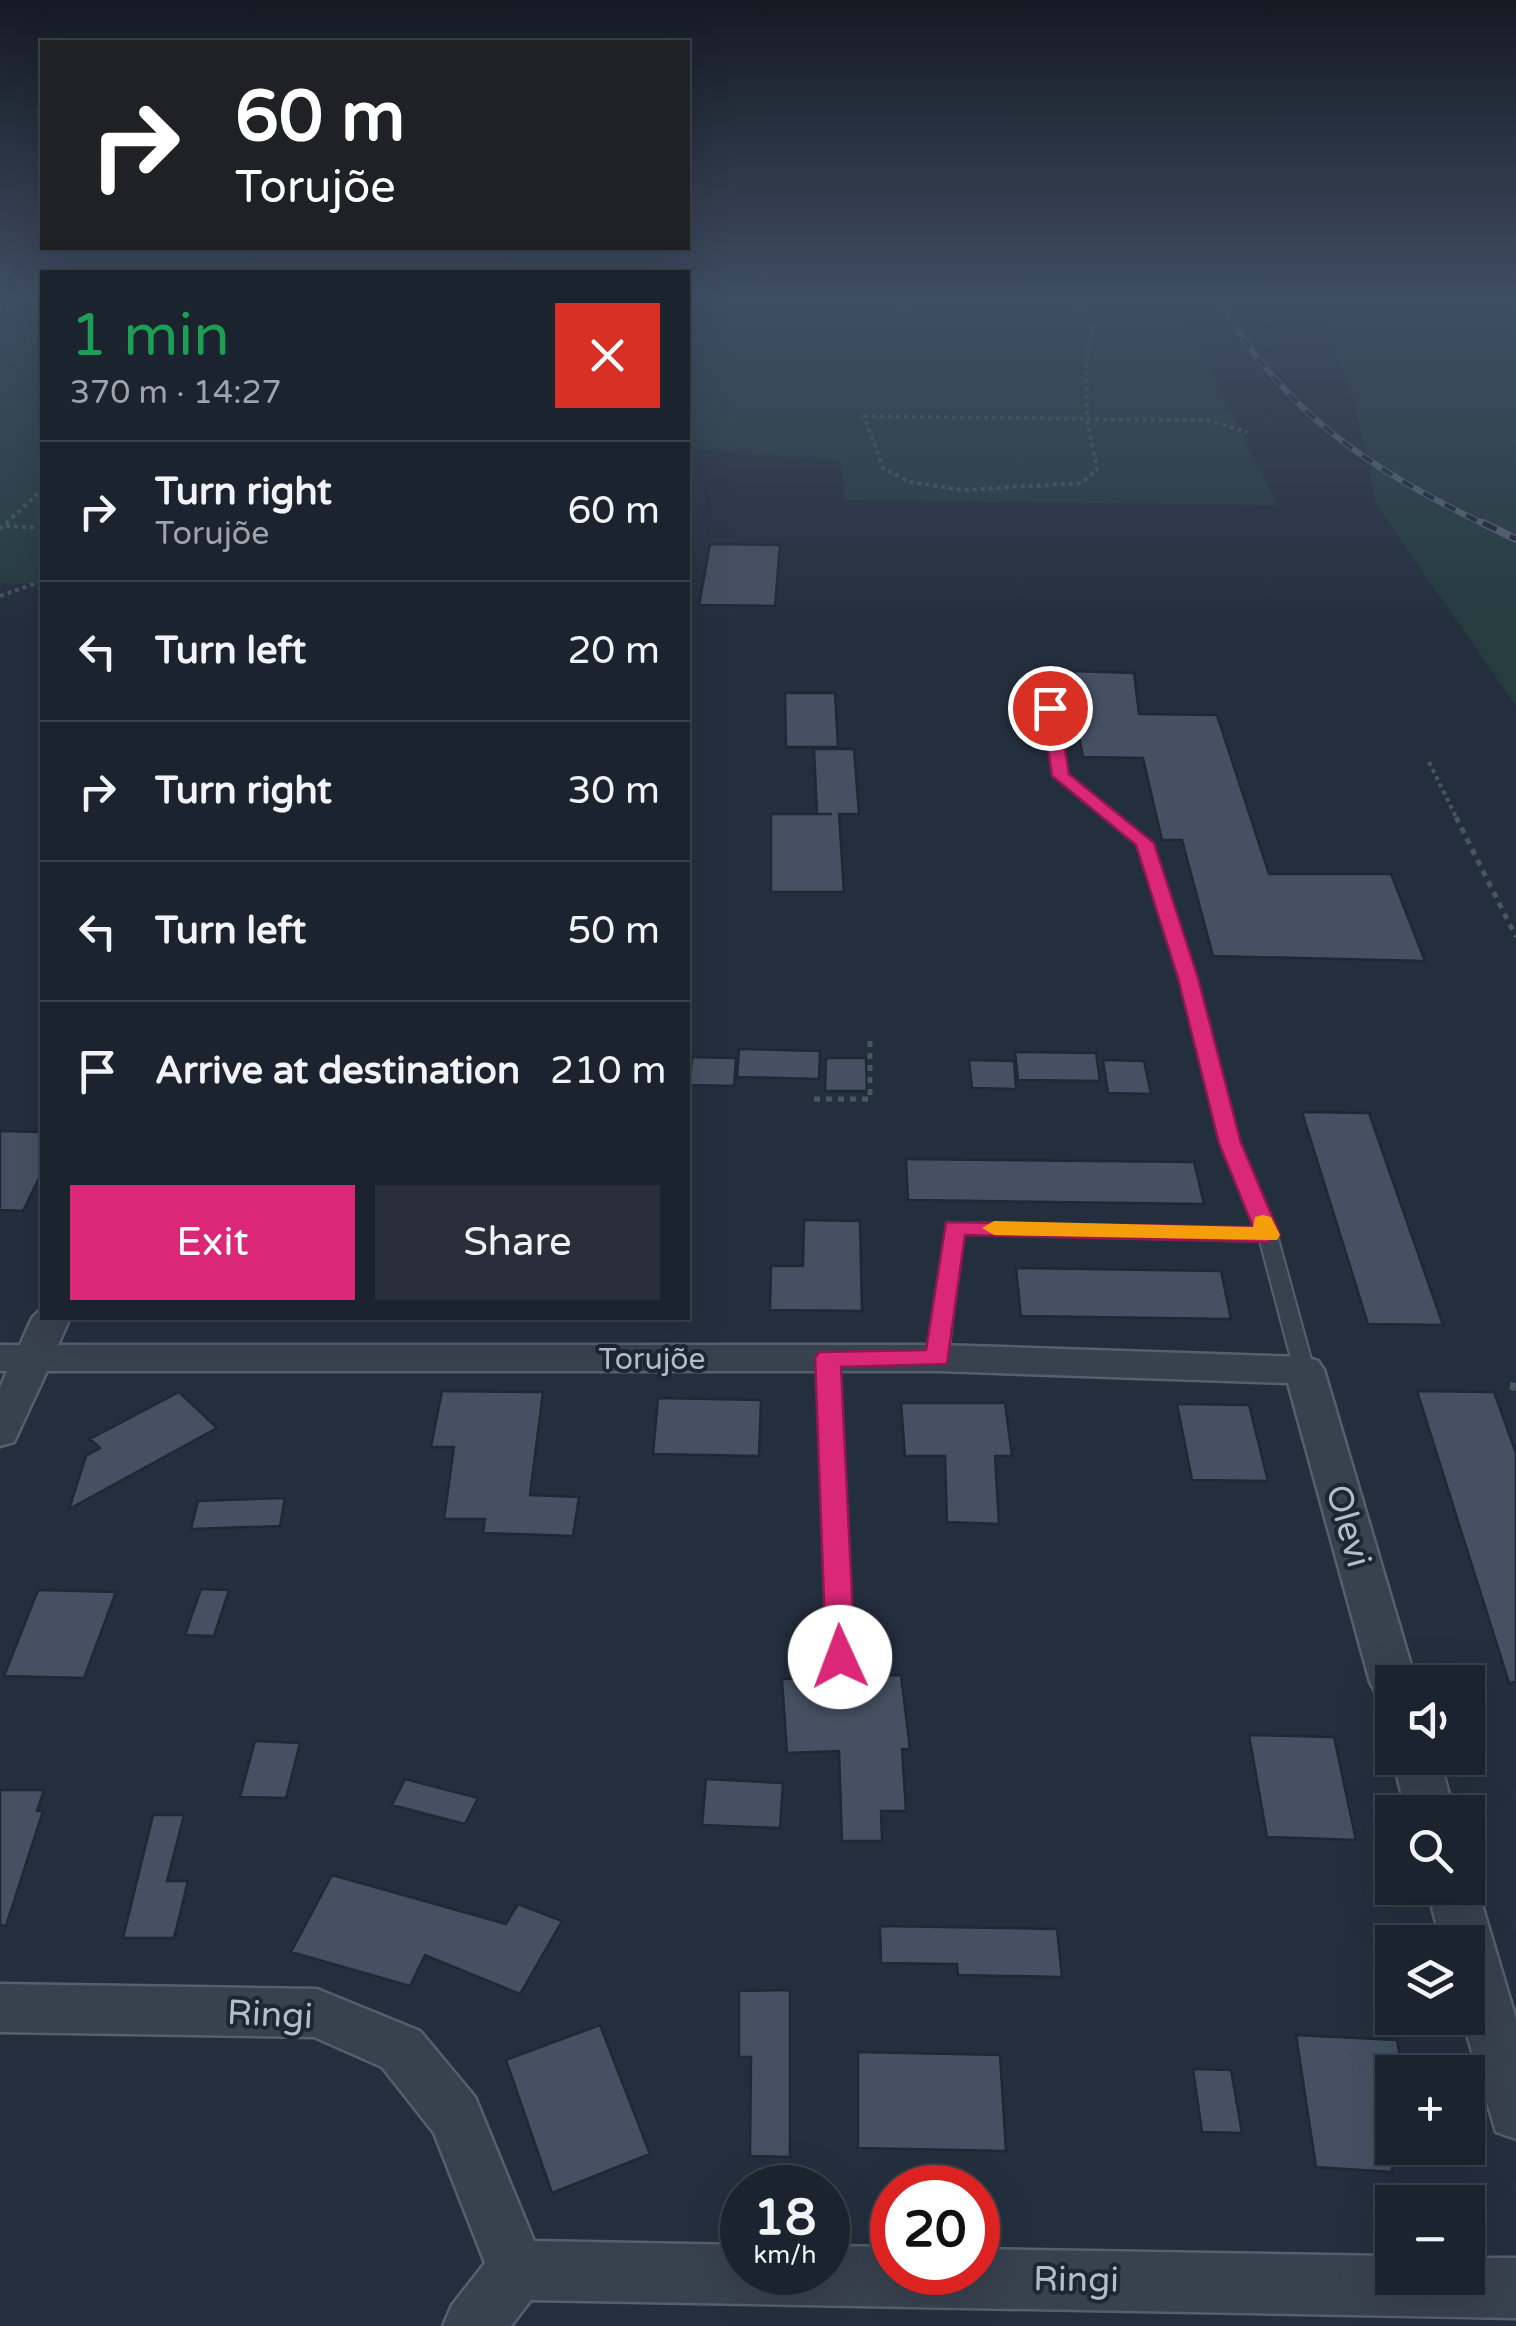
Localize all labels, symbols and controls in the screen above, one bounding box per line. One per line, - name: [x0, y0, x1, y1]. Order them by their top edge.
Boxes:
- text: 60 m: [235, 76, 405, 160]
- icon: right: [70, 80, 200, 210]
- text: Torujõe: [235, 161, 396, 215]
- text: 1 min: [70, 300, 230, 372]
- button: close: [555, 303, 660, 408]
- text: 370 m · 14:27: [70, 374, 282, 412]
- text: Turn right: [155, 469, 332, 515]
- icon: right: [70, 484, 125, 539]
- text: 60 m: [568, 488, 660, 534]
- text: Torujõe: [155, 515, 269, 553]
- icon: left: [70, 624, 125, 679]
- text: Turn left: [155, 628, 306, 674]
- text: 20 m: [568, 628, 660, 674]
- pin: [1008, 666, 1093, 751]
- icon: arrive: [1023, 681, 1078, 736]
- icon: right: [70, 764, 125, 819]
- text: Turn right: [155, 768, 332, 814]
- text: 30 m: [568, 768, 660, 814]
- icon: left: [70, 904, 125, 959]
- text: Turn left: [155, 908, 306, 954]
- text: 50 m: [568, 908, 660, 954]
- icon: arrive: [70, 1044, 125, 1099]
- text: Arrive at destination: [155, 1048, 520, 1094]
- text: 210 m: [550, 1048, 666, 1094]
- button: Exit: [70, 1185, 355, 1300]
- button: Share: [375, 1185, 660, 1300]
- street label: Torujõe: [598, 1341, 706, 1378]
- street label: Olevi: [1316, 1480, 1380, 1572]
- position arrow: [788, 1605, 892, 1709]
- map controls: [1375, 1665, 1485, 2295]
- button: sound: [1375, 1665, 1485, 1775]
- button: search: [1375, 1795, 1485, 1905]
- button: layers: [1375, 1925, 1485, 2035]
- street label: Ringi: [226, 1992, 314, 2038]
- button: +: [1375, 2055, 1485, 2165]
- speed limit sign: 20: [870, 2165, 1000, 2295]
- button: −: [1375, 2185, 1485, 2295]
- text: 18: [754, 2188, 816, 2248]
- text: km/h: [754, 2240, 816, 2270]
- street label: Ringi: [1033, 2258, 1119, 2302]

